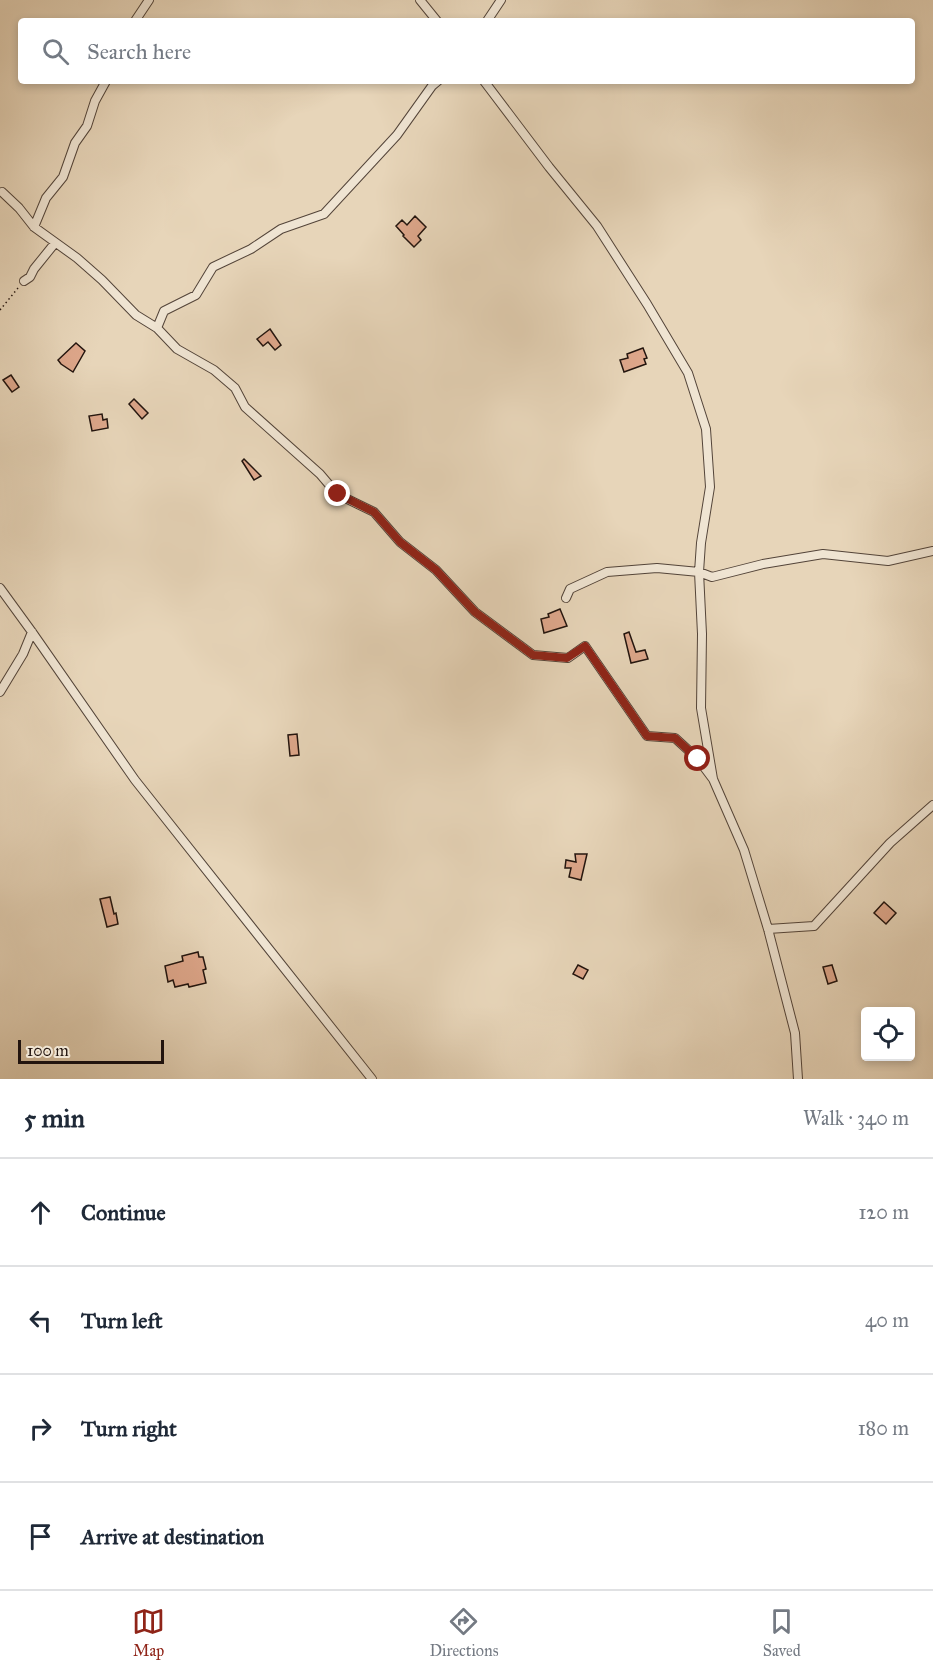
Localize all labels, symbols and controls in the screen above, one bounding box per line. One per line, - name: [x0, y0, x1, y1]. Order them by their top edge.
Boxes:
- search box: [18, 18, 915, 84]
- icon: search: [39, 35, 72, 68]
- text: Search here: [87, 38, 191, 65]
- route end: [324, 480, 350, 506]
- route start: [684, 745, 710, 771]
- map controls: [861, 1007, 915, 1061]
- button: locate: [861, 1007, 915, 1061]
- scale bar: [18, 1037, 164, 1064]
- text: 100 m: [27, 1041, 69, 1060]
- text: 5 min: [24, 1102, 85, 1134]
- text: Walk · 340 m: [803, 1106, 909, 1130]
- icon: ahead: [24, 1196, 57, 1229]
- text: Continue: [81, 1199, 166, 1226]
- text: 120 m: [858, 1200, 909, 1224]
- icon: left: [24, 1304, 57, 1337]
- text: Turn left: [81, 1307, 163, 1334]
- text: 40 m: [865, 1308, 909, 1332]
- icon: right: [24, 1412, 57, 1445]
- text: Turn right: [81, 1415, 177, 1442]
- text: 180 m: [858, 1416, 909, 1440]
- icon: arrive: [24, 1520, 57, 1553]
- text: Arrive at destination: [81, 1523, 264, 1550]
- tab: Map: [132, 1605, 165, 1660]
- tab: Directions: [429, 1605, 498, 1660]
- tab: Saved: [763, 1605, 801, 1660]

